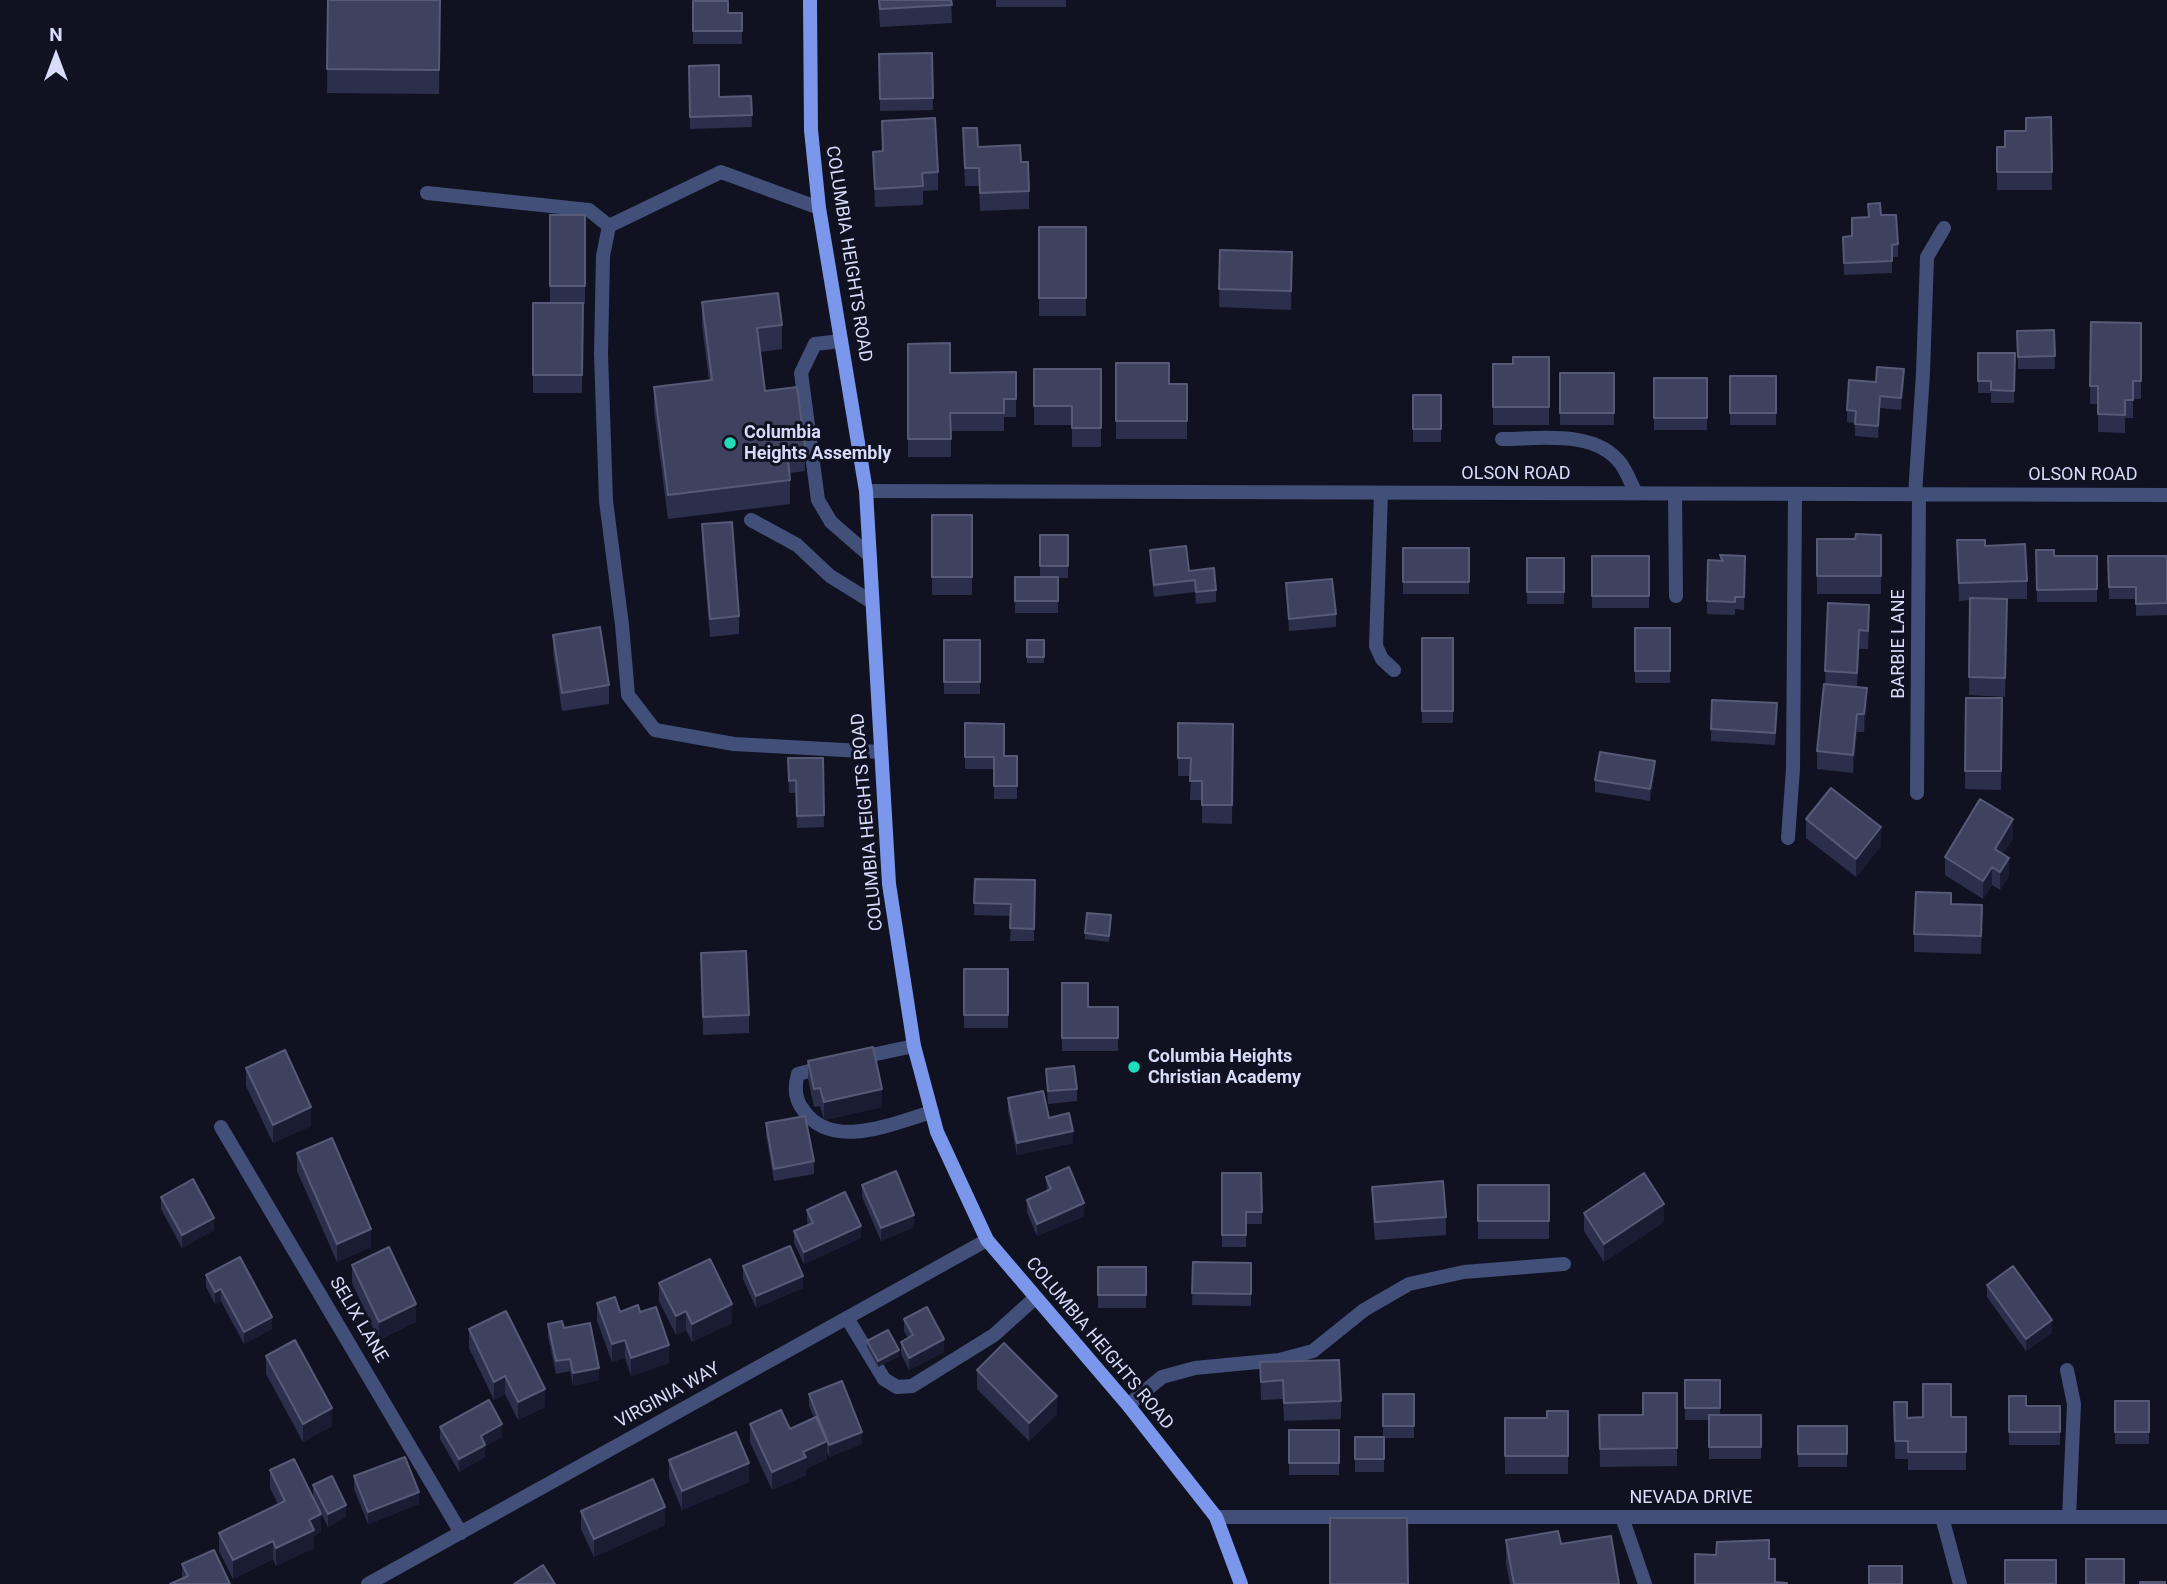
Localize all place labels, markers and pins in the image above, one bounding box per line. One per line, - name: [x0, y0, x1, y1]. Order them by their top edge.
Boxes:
- place label: Columbia Heights Assembly: [744, 422, 891, 464]
- marker: Columbia Heights Assembly: [722, 435, 738, 451]
- place label: Columbia Heights Christian Academy: [1148, 1046, 1301, 1088]
- marker: Columbia Heights Christian Academy: [1126, 1059, 1142, 1075]

